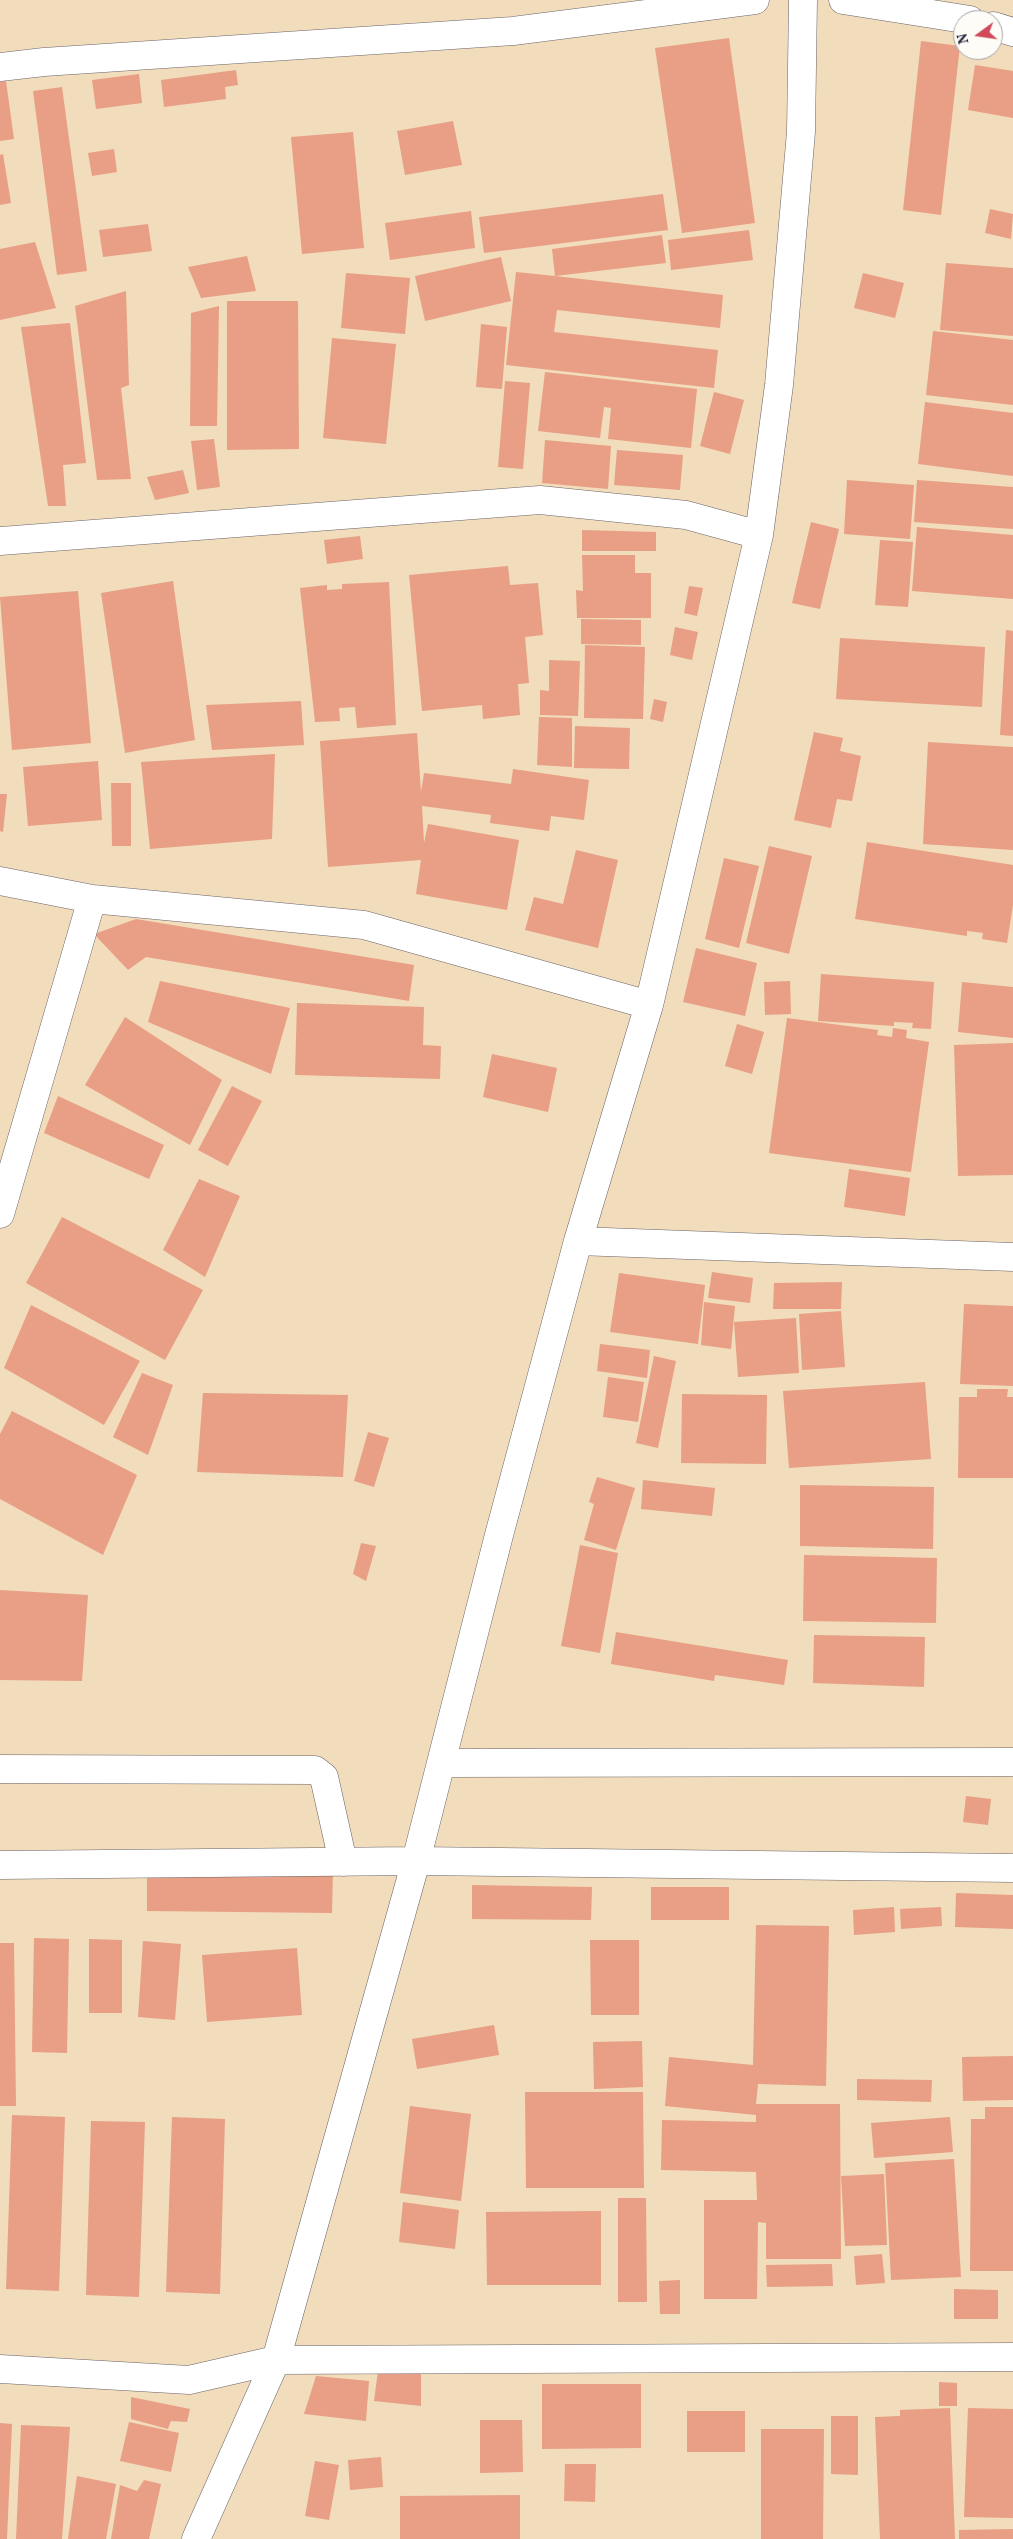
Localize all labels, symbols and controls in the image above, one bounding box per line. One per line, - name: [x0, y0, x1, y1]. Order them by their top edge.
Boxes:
- north arrow: [953, 10, 1003, 60]
- text: N: [953, 31, 974, 46]

